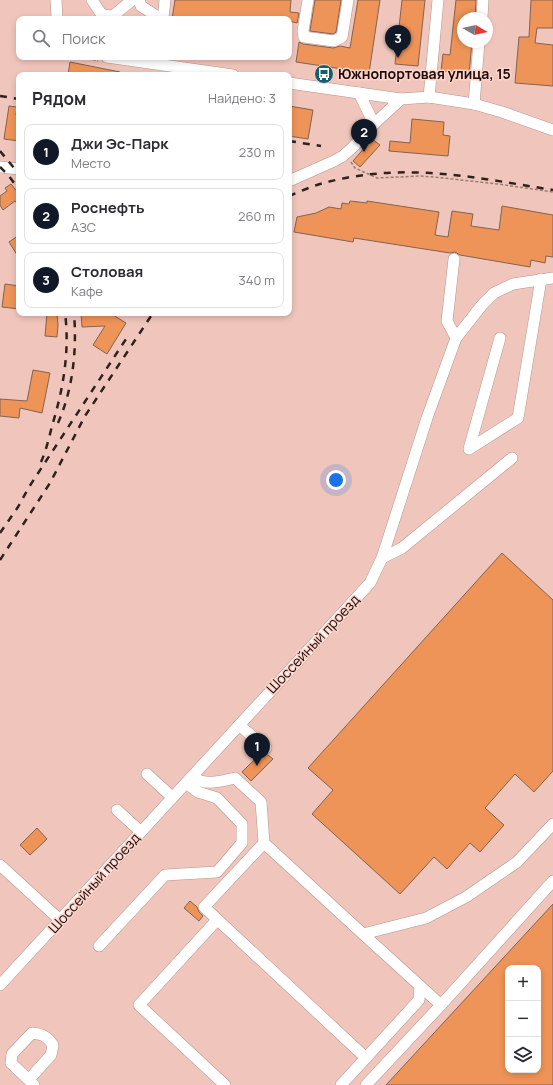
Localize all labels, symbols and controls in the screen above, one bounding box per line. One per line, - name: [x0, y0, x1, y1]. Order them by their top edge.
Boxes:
- north arrow: [457, 12, 493, 48]
- search box: [16, 16, 292, 60]
- pin: 3: [385, 25, 411, 58]
- icon: search: [30, 27, 52, 49]
- text: Поиск: [62, 28, 106, 49]
- bus stop icon: Южнопортовая улица, 15: [313, 63, 335, 85]
- place label: Южнопортовая улица, 15: [338, 64, 511, 83]
- text: Рядом: [32, 87, 86, 110]
- text: Найдено: 3: [208, 89, 276, 107]
- pin: 2: [351, 119, 377, 152]
- text: Джи Эс-Парк: [71, 133, 168, 154]
- text: 1: [43, 143, 49, 161]
- text: 230 m: [239, 143, 275, 161]
- text: Место: [71, 154, 111, 172]
- text: Роснефть: [71, 197, 144, 218]
- text: 2: [42, 207, 50, 225]
- text: 260 m: [238, 207, 275, 225]
- text: АЗС: [71, 218, 96, 236]
- text: Столовая: [71, 261, 143, 282]
- text: 3: [42, 271, 50, 289]
- text: 340 m: [239, 271, 275, 289]
- text: Кафе: [71, 282, 103, 300]
- your location: [326, 470, 346, 490]
- street label: Шоссейный проезд: [262, 590, 363, 697]
- pin: 1: [244, 733, 270, 766]
- street label: Шоссейный проезд: [43, 828, 144, 937]
- map controls: [505, 965, 541, 1073]
- button: +: [505, 965, 541, 1001]
- button: −: [505, 1001, 541, 1037]
- button: layers: [505, 1037, 541, 1073]

